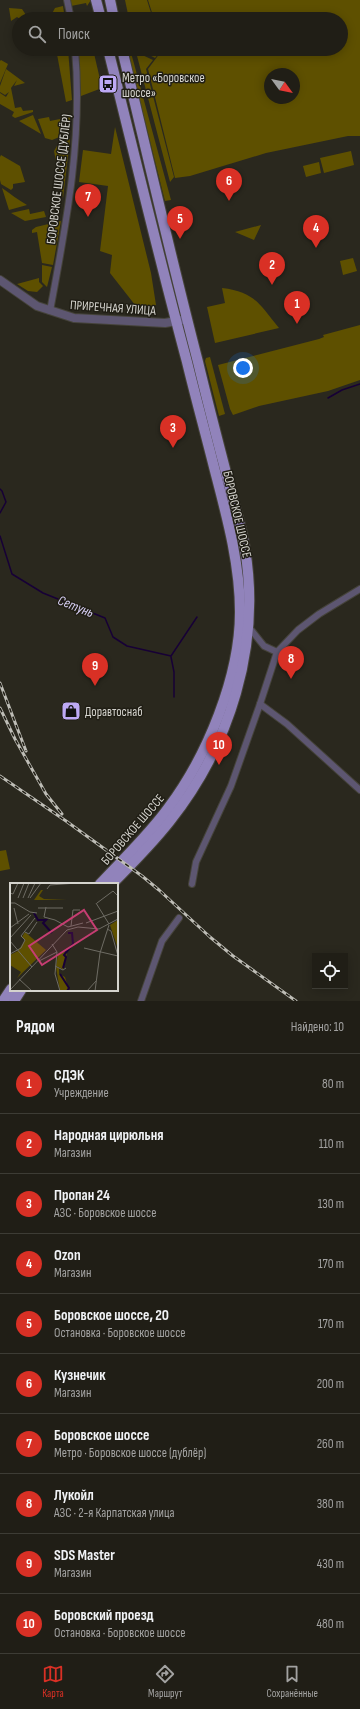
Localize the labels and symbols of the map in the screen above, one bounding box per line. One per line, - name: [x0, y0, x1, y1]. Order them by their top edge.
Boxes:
- north arrow: [264, 68, 300, 104]
- place label: Метро «Боровское шоссе»: [122, 70, 205, 101]
- bus stop icon: Метро «Боровское шоссе»: [97, 73, 119, 95]
- street label: БОРОВСКОЕ ШОССЕ (ДУБЛЁР): [43, 113, 75, 245]
- pin: 6: [216, 168, 242, 201]
- pin: 7: [75, 184, 101, 217]
- pin: 5: [167, 206, 193, 239]
- pin: 4: [303, 215, 329, 248]
- pin: 2: [259, 252, 285, 285]
- pin: 1: [284, 291, 310, 324]
- street label: ПРИРЕЧНАЯ УЛИЦА: [69, 297, 157, 319]
- your location: [233, 358, 253, 378]
- pin: 3: [160, 415, 186, 448]
- street label: БОРОВСКОЕ ШОССЕ: [219, 469, 255, 559]
- water label: Сетунь: [55, 592, 97, 622]
- pin: 8: [278, 646, 304, 679]
- pin: 9: [82, 653, 108, 686]
- shop icon: Доравтоснаб: [60, 700, 82, 722]
- place label: Доравтоснаб: [85, 704, 143, 720]
- pin: 10: [206, 732, 232, 765]
- street label: БОРОВСКОЕ ШОССЕ: [98, 791, 168, 868]
- inset map: [10, 883, 118, 991]

